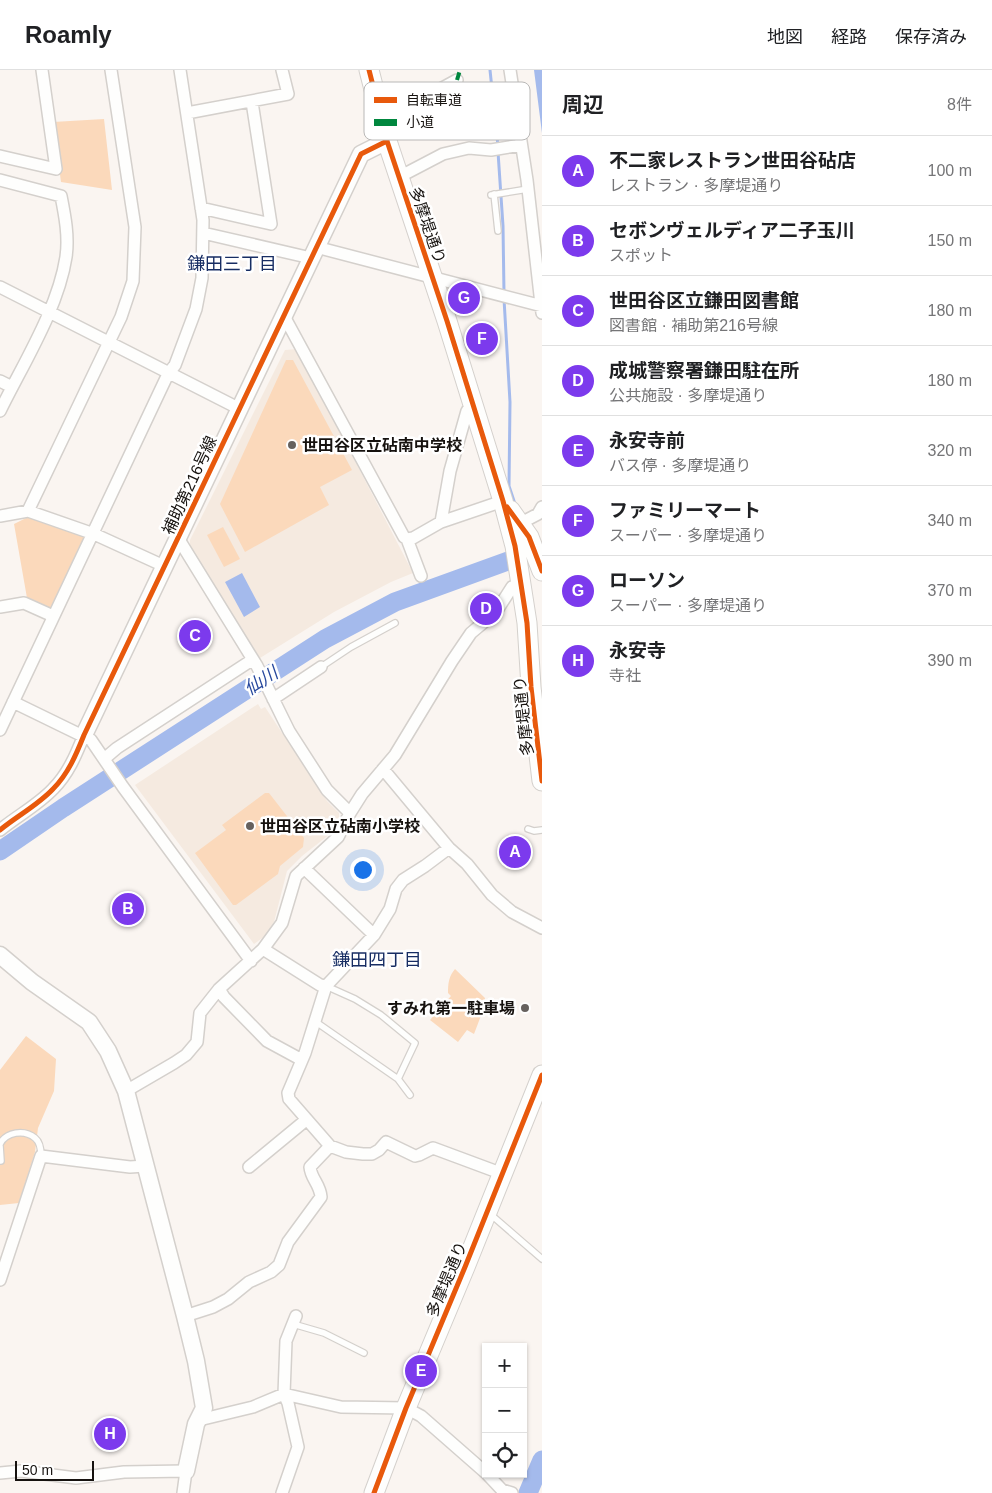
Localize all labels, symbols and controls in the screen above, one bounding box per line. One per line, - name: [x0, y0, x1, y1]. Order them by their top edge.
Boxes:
- text: Roamly: [25, 21, 112, 48]
- text: 地図: [767, 27, 803, 47]
- text: 経路: [831, 27, 867, 47]
- text: 保存済み: [895, 27, 967, 47]
- legend: [364, 82, 530, 140]
- text: 自転車道: [406, 92, 462, 108]
- text: 周辺: [562, 93, 604, 116]
- text: 8件: [947, 96, 972, 113]
- text: 小道: [406, 114, 434, 130]
- text: 不二家レストラン世田谷砧店: [609, 150, 856, 171]
- text: A: [572, 162, 584, 179]
- text: 100 m: [928, 162, 972, 179]
- text: レストラン · 多摩堤通り: [609, 177, 783, 194]
- street label: 多摩堤通り: [406, 185, 449, 266]
- text: セボンヴェルディア二子玉川: [609, 220, 855, 241]
- text: B: [572, 232, 584, 249]
- text: 150 m: [928, 232, 972, 249]
- text: スポット: [609, 247, 673, 264]
- district label: 鎌田三丁目: [187, 254, 277, 274]
- pin: G: [448, 279, 480, 317]
- text: 世田谷区立鎌田図書館: [609, 290, 799, 311]
- text: C: [572, 302, 584, 319]
- text: 180 m: [928, 302, 972, 319]
- text: 図書館 · 補助第216号線: [609, 317, 778, 334]
- pin: F: [466, 320, 498, 358]
- text: 成城警察署鎌田駐在所: [609, 360, 799, 381]
- text: D: [572, 372, 584, 389]
- text: 180 m: [928, 372, 972, 389]
- text: 公共施設 · 多摩堤通り: [609, 387, 767, 404]
- text: 永安寺前: [609, 430, 685, 451]
- street label: 補助第216号線: [159, 433, 220, 537]
- place label: 世田谷区立砧南中学校: [302, 437, 462, 454]
- marker: 世田谷区立砧南中学校: [286, 439, 298, 451]
- text: E: [573, 442, 583, 459]
- text: 320 m: [928, 442, 972, 459]
- text: バス停 · 多摩堤通り: [609, 457, 751, 474]
- text: ファミリーマート: [609, 500, 761, 521]
- text: F: [573, 512, 583, 529]
- text: 340 m: [928, 512, 972, 529]
- text: スーパー · 多摩堤通り: [609, 527, 767, 544]
- text: ローソン: [609, 570, 685, 591]
- text: G: [572, 582, 584, 599]
- text: 370 m: [928, 582, 972, 599]
- pin: D: [470, 590, 502, 628]
- text: スーパー · 多摩堤通り: [609, 597, 767, 614]
- pin: C: [179, 617, 211, 655]
- text: 永安寺: [609, 640, 666, 661]
- text: H: [572, 652, 584, 669]
- text: 390 m: [928, 652, 972, 669]
- water label: 仙川: [240, 662, 283, 699]
- text: 寺社: [609, 667, 641, 684]
- street label: 多摩堤通り: [511, 675, 536, 757]
- place label: 世田谷区立砧南小学校: [260, 818, 420, 835]
- marker: 世田谷区立砧南小学校: [244, 820, 256, 832]
- pin: A: [499, 833, 531, 871]
- your location: [350, 857, 376, 883]
- pin: B: [112, 890, 144, 928]
- district label: 鎌田四丁目: [332, 950, 422, 970]
- place label: すみれ第一駐車場: [387, 1000, 515, 1017]
- marker: すみれ第一駐車場: [519, 1002, 531, 1014]
- street label: 多摩堤通り: [423, 1239, 470, 1319]
- map controls: [482, 1343, 527, 1478]
- button: +: [482, 1343, 527, 1388]
- pin: E: [405, 1352, 437, 1390]
- button: −: [482, 1388, 527, 1433]
- pin: H: [94, 1415, 126, 1453]
- button: locate: [482, 1433, 527, 1478]
- scale bar: [15, 1458, 94, 1481]
- text: 50 m: [22, 1462, 53, 1478]

